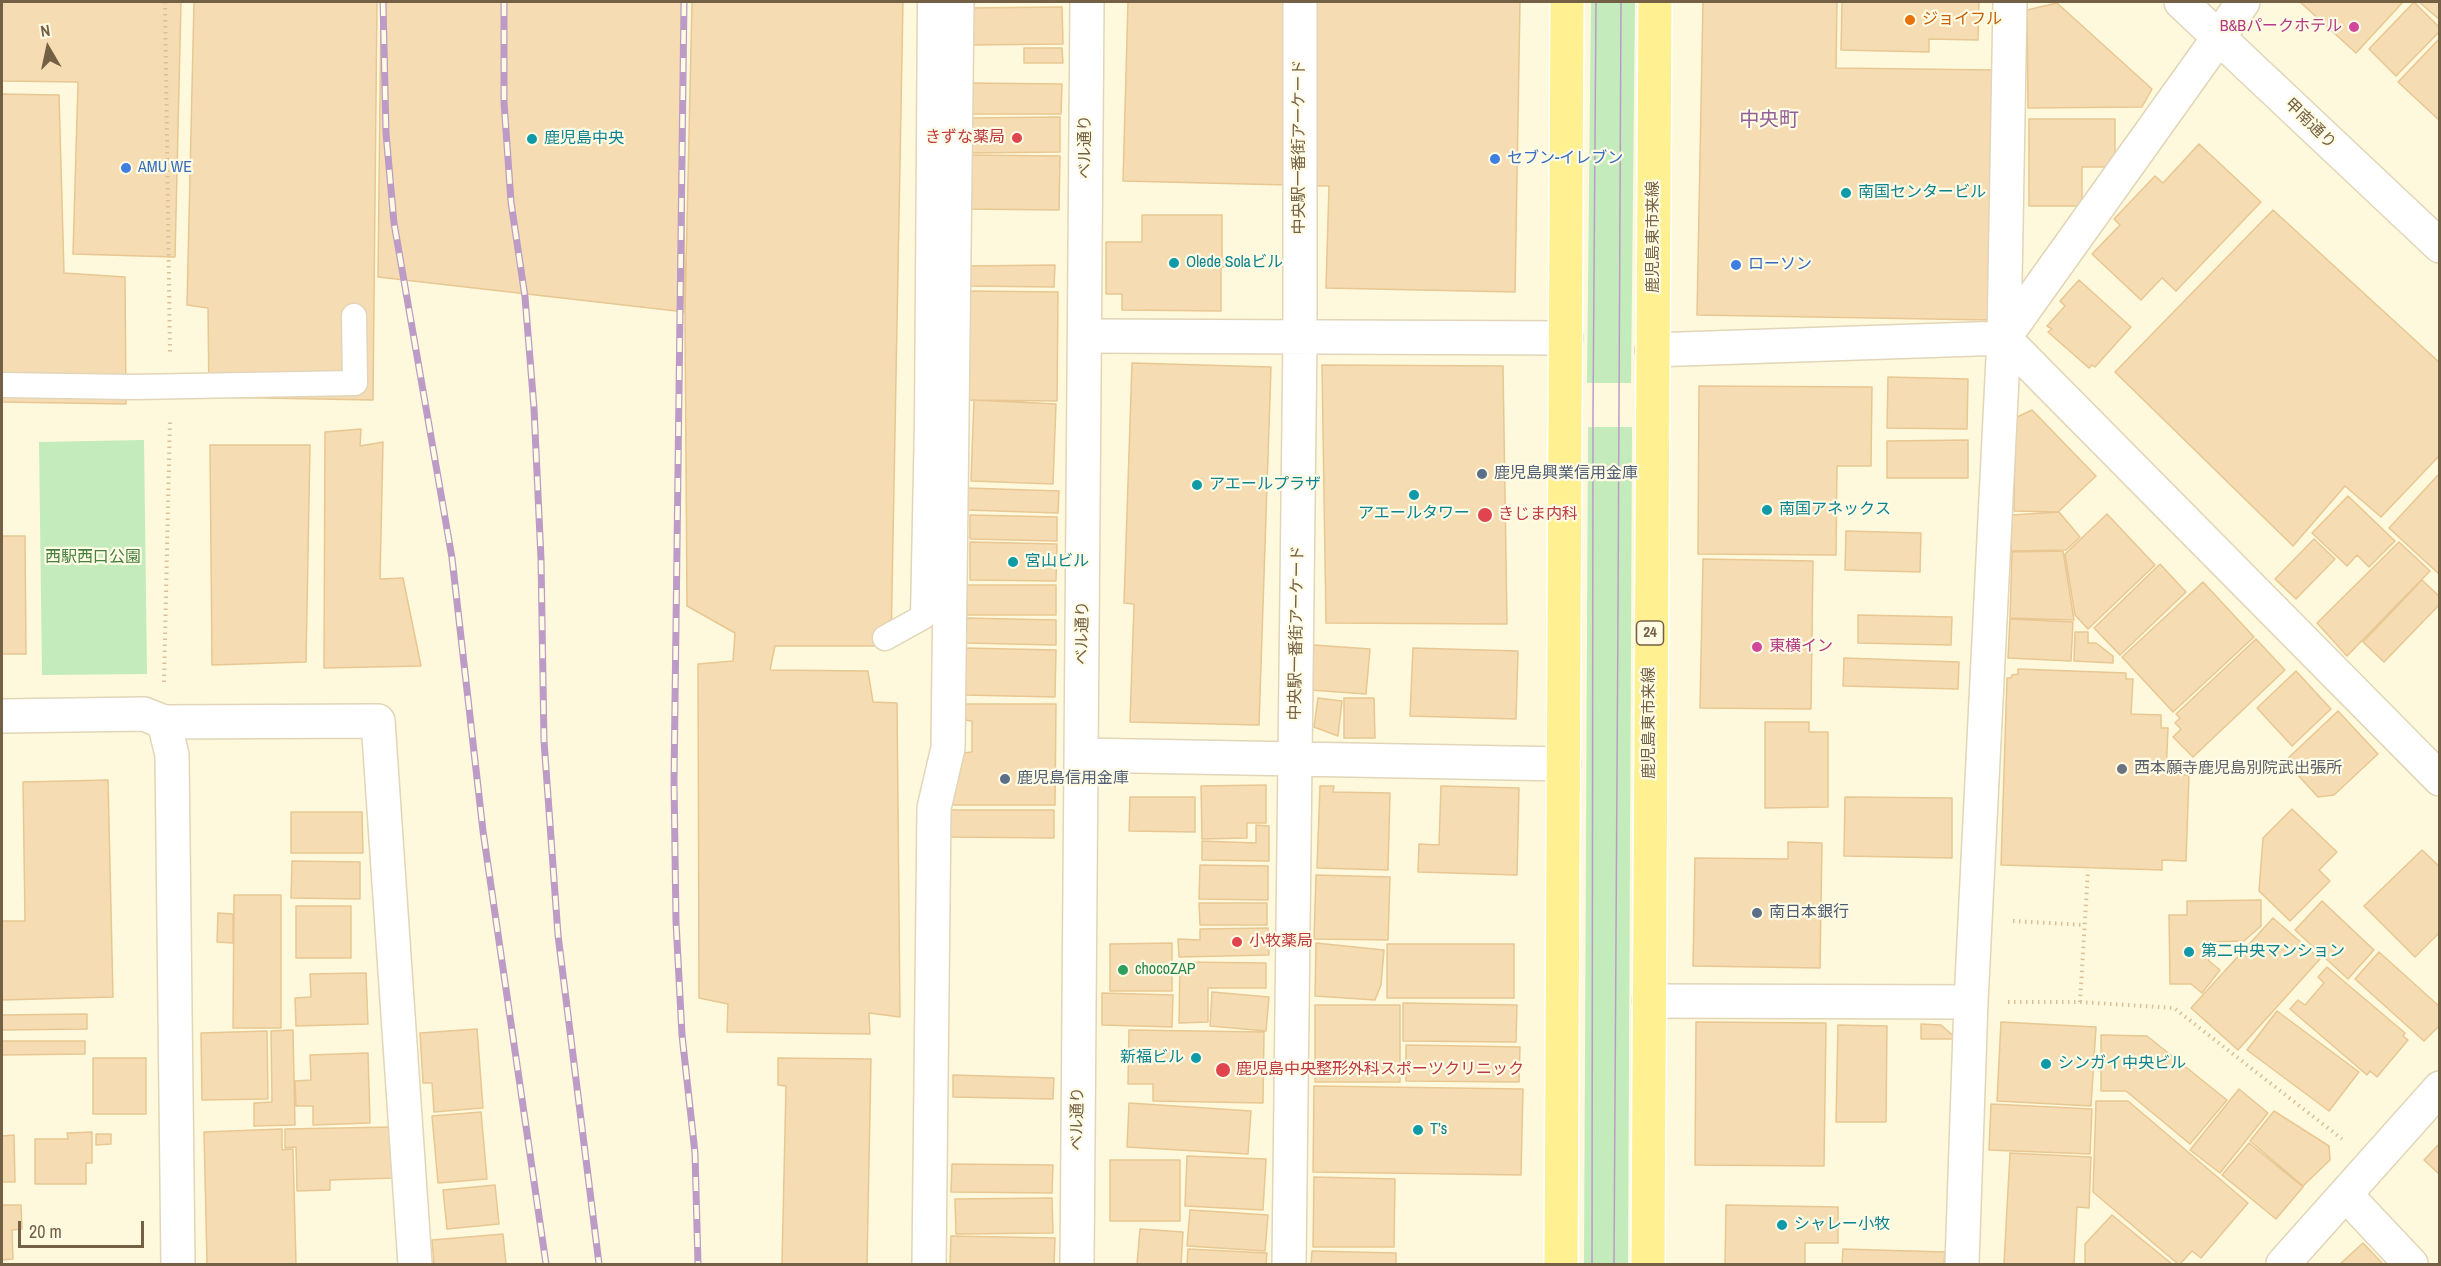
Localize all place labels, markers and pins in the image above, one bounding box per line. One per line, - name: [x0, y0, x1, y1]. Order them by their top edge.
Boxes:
- place label: ジョイフル: [1922, 10, 2002, 30]
- marker: ジョイフル: [1903, 13, 1917, 27]
- place label: B&Bパークホテル: [2220, 17, 2342, 37]
- marker: B&Bパークホテル: [2347, 20, 2361, 34]
- place label: きずな薬局: [925, 128, 1005, 148]
- place label: 鹿児島中央: [544, 129, 624, 149]
- marker: きずな薬局: [1010, 131, 1024, 145]
- marker: 鹿児島中央: [525, 132, 539, 146]
- place label: セブン-イレブン: [1507, 149, 1623, 169]
- marker: セブン-イレブン: [1488, 152, 1502, 166]
- place label: AMU WE: [138, 158, 192, 178]
- marker: AMU WE: [119, 161, 133, 175]
- place label: 南国センタービル: [1858, 183, 1986, 203]
- marker: 南国センタービル: [1839, 186, 1853, 200]
- place label: Olede Solaビル: [1186, 253, 1283, 273]
- place label: ローソン: [1748, 255, 1812, 275]
- marker: Olede Solaビル: [1167, 256, 1181, 270]
- marker: ローソン: [1729, 258, 1743, 272]
- place label: 鹿児島興業信用金庫: [1494, 464, 1638, 484]
- marker: 鹿児島興業信用金庫: [1475, 467, 1489, 481]
- place label: アエールプラザ: [1209, 475, 1321, 495]
- marker: アエールプラザ: [1190, 478, 1204, 492]
- marker: アエールタワー: [1407, 488, 1421, 502]
- place label: 南国アネックス: [1779, 500, 1891, 520]
- marker: 南国アネックス: [1760, 503, 1774, 517]
- place label: アエールタワー: [1358, 504, 1470, 524]
- place label: きじま内科: [1498, 505, 1578, 525]
- marker: きじま内科: [1476, 506, 1494, 524]
- place label: 宮山ビル: [1025, 552, 1089, 572]
- marker: 宮山ビル: [1006, 555, 1020, 569]
- place label: 東横イン: [1769, 637, 1833, 657]
- marker: 東横イン: [1750, 640, 1764, 654]
- place label: 西本願寺鹿児島別院武出張所: [2134, 759, 2342, 779]
- marker: 西本願寺鹿児島別院武出張所: [2115, 762, 2129, 776]
- place label: 鹿児島信用金庫: [1017, 769, 1129, 789]
- marker: 鹿児島信用金庫: [998, 772, 1012, 786]
- place label: 南日本銀行: [1769, 903, 1849, 923]
- marker: 南日本銀行: [1750, 906, 1764, 920]
- place label: 小牧薬局: [1249, 932, 1313, 952]
- marker: 小牧薬局: [1230, 935, 1244, 949]
- place label: 第二中央マンション: [2201, 942, 2345, 962]
- marker: 第二中央マンション: [2182, 945, 2196, 959]
- place label: chocoZAP: [1135, 960, 1196, 980]
- marker: chocoZAP: [1116, 963, 1130, 977]
- place label: 新福ビル: [1120, 1048, 1184, 1068]
- marker: 新福ビル: [1189, 1051, 1203, 1065]
- place label: シンガイ中央ビル: [2058, 1054, 2186, 1074]
- marker: シンガイ中央ビル: [2039, 1057, 2053, 1071]
- place label: 鹿児島中央整形外科スポーツクリニック: [1236, 1060, 1524, 1080]
- marker: 鹿児島中央整形外科スポーツクリニック: [1214, 1061, 1232, 1079]
- place label: T’s: [1430, 1120, 1447, 1140]
- marker: T’s: [1411, 1123, 1425, 1137]
- place label: シャレー小牧: [1794, 1215, 1890, 1235]
- marker: シャレー小牧: [1775, 1218, 1789, 1232]

